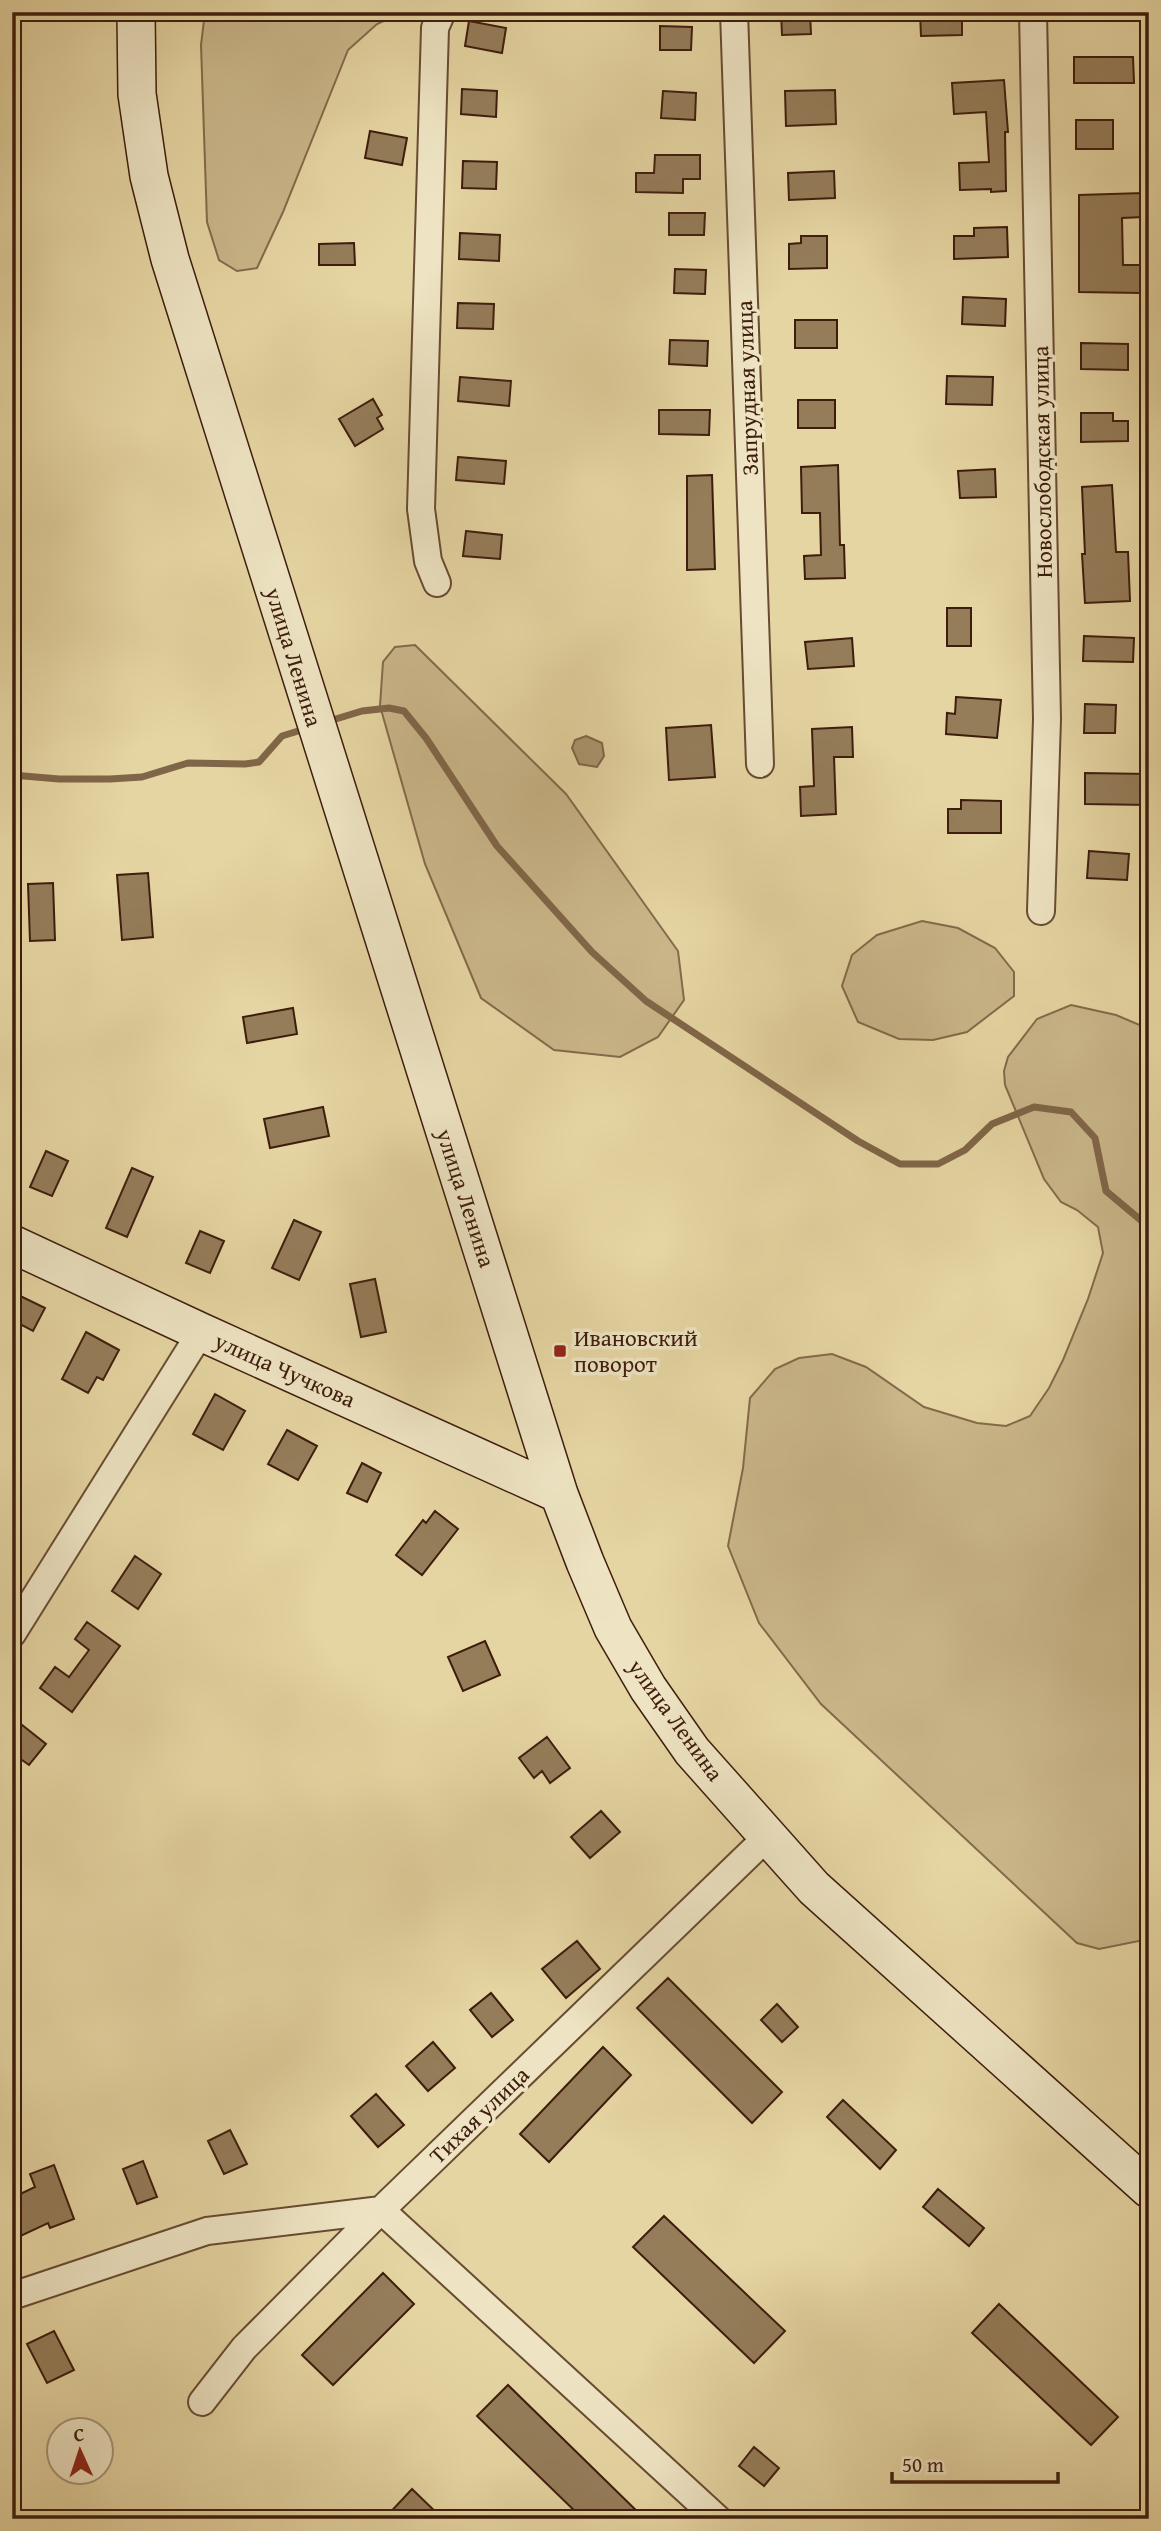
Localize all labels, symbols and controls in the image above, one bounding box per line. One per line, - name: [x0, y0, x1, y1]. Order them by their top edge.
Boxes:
- street label: Запрудная улица: [727, 300, 766, 476]
- street label: Новослободская улица: [1023, 345, 1060, 579]
- street label: улица Ленина: [257, 582, 331, 731]
- street label: улица Ленина: [428, 1123, 504, 1271]
- place label: Ивановский поворот: [574, 1321, 698, 1380]
- street label: улица Чучкова: [209, 1323, 361, 1415]
- marker: Ивановский поворот: [552, 1343, 568, 1359]
- street label: улица Ленина: [620, 1651, 732, 1788]
- street label: Тихая улица: [421, 2058, 536, 2171]
- north arrow: [46, 2416, 116, 2486]
- text: С: [73, 2420, 85, 2448]
- scale bar: [892, 2440, 1058, 2484]
- text: 50 m: [902, 2449, 944, 2480]

